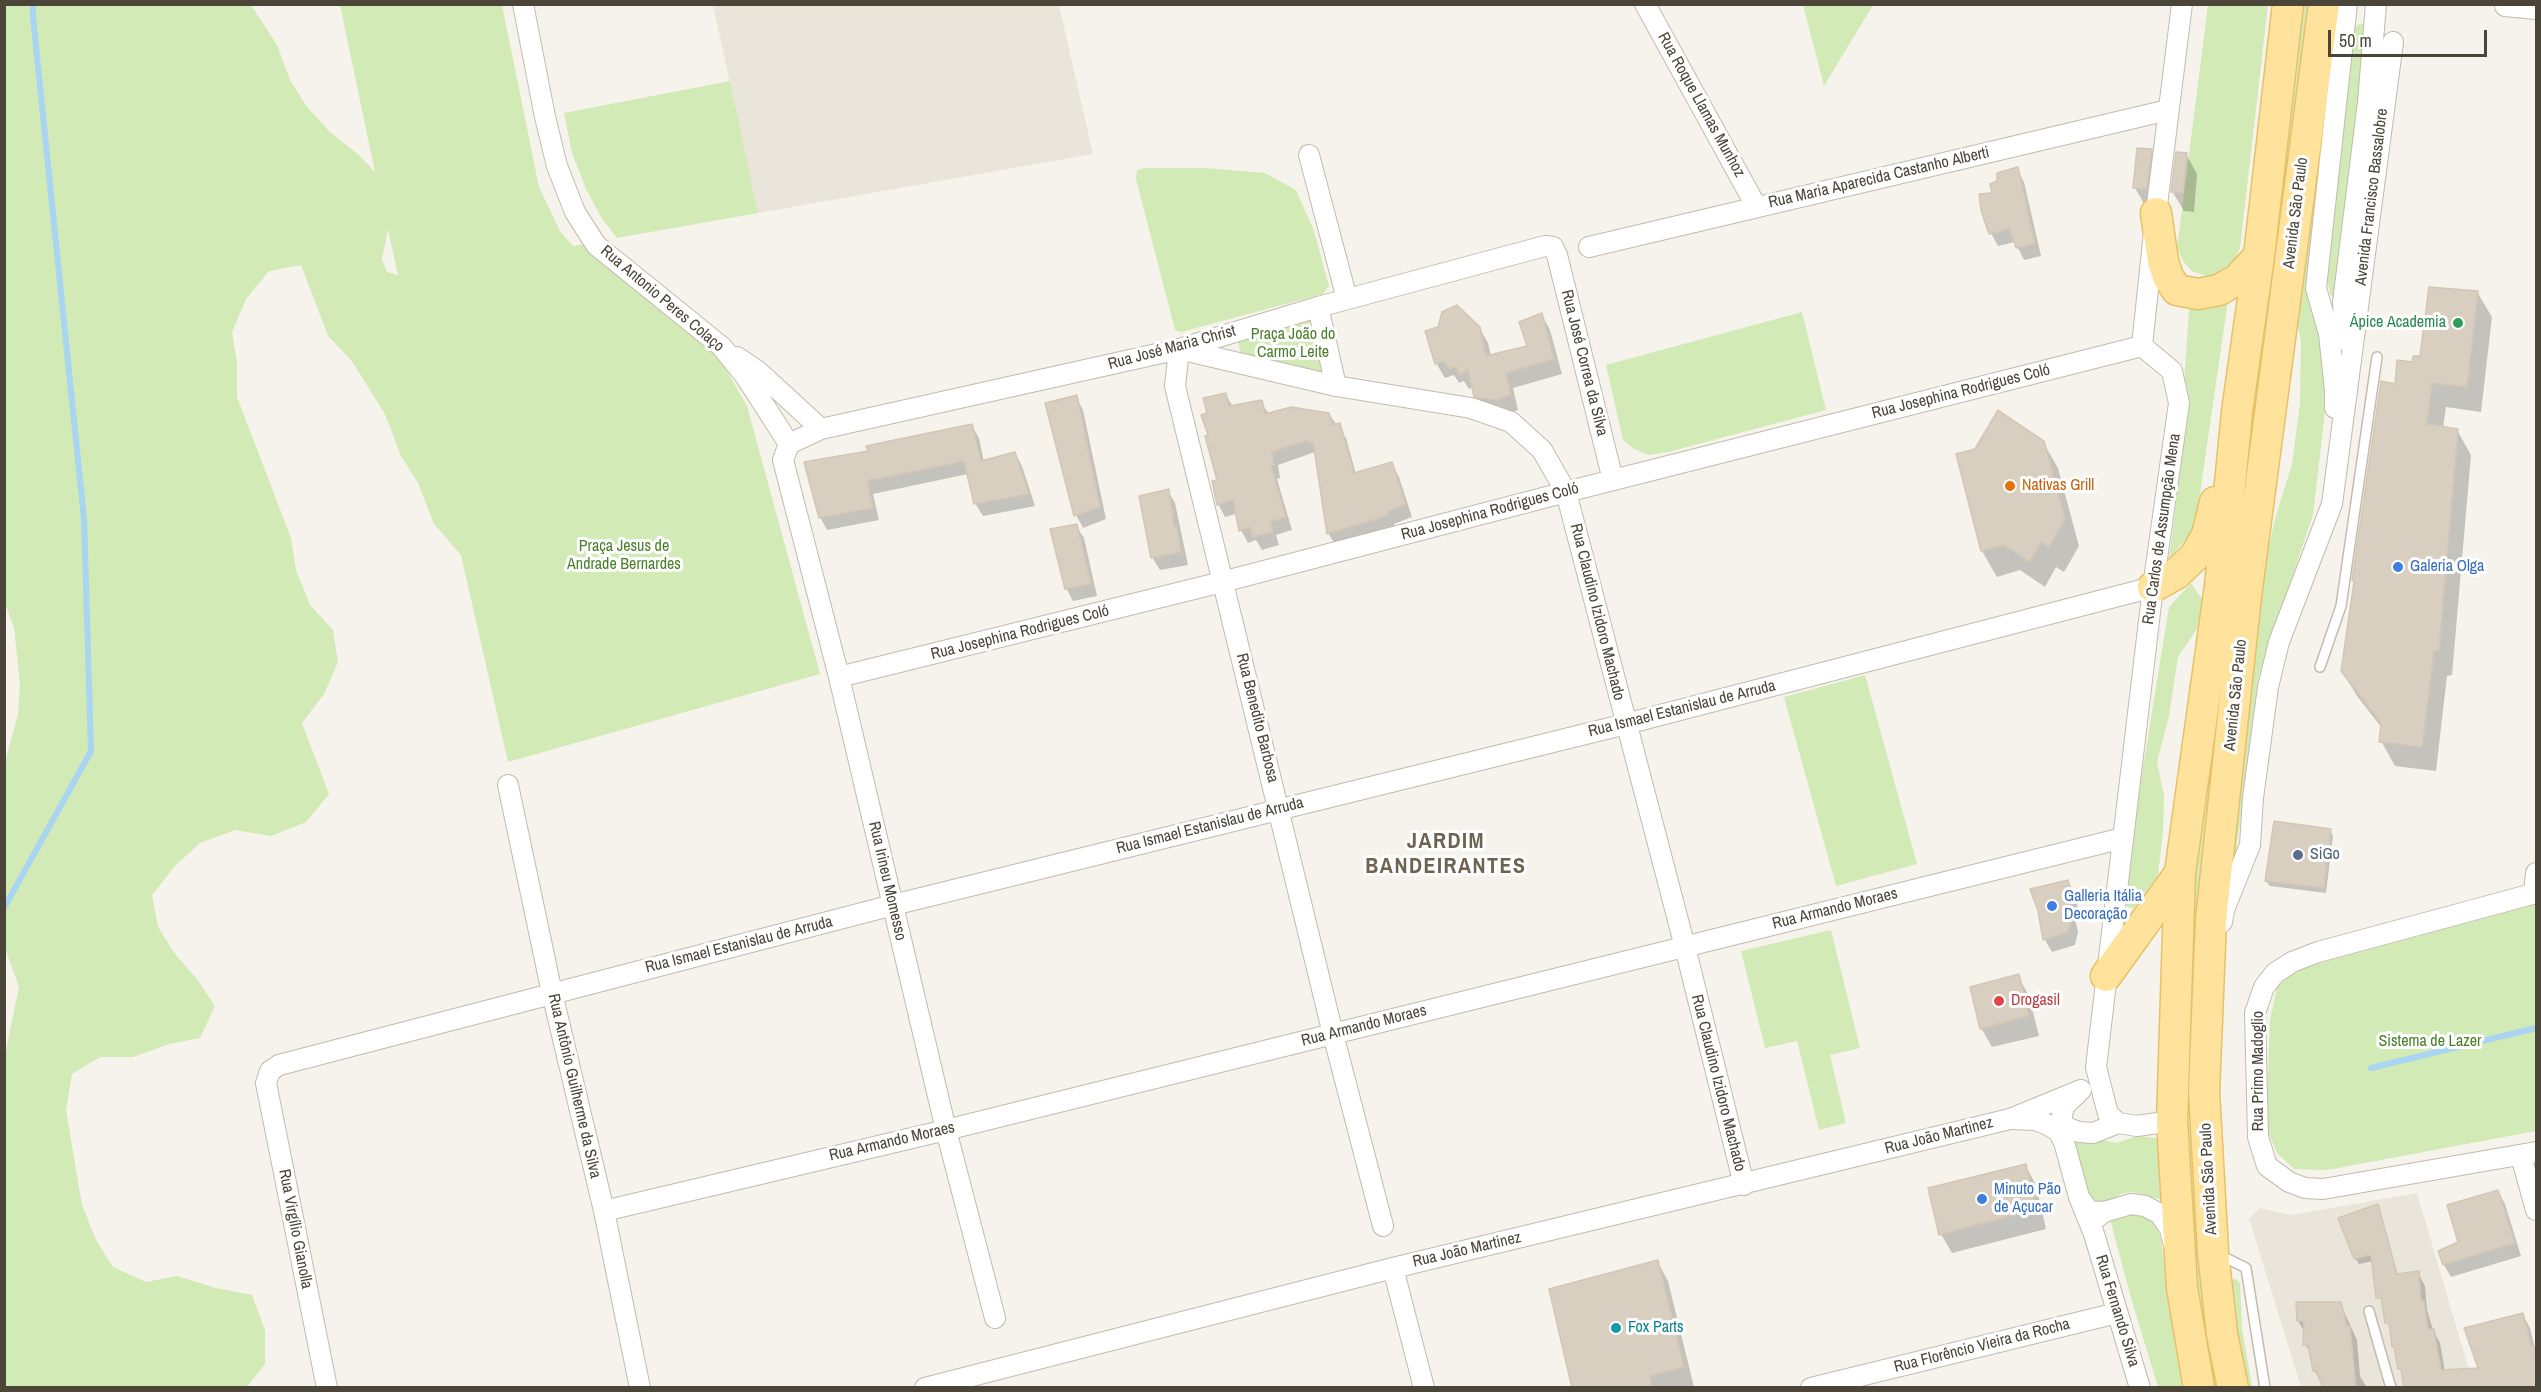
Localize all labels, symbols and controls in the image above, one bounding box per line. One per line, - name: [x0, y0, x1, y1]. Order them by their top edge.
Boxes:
- scale bar: [2331, 18, 2490, 56]
- text: 50 m: [2339, 28, 2372, 53]
- street label: Rua Roque Llamas Munhoz: [1653, 29, 1749, 181]
- street label: Avenida Francisco Bassalobre: [2352, 107, 2392, 287]
- street label: Rua Maria Aparecida Castanho Alberti: [1767, 143, 1991, 213]
- street label: Avenida São Paulo: [2280, 156, 2312, 270]
- street label: Rua Antonio Peres Colaço: [596, 242, 728, 356]
- street label: Rua José Correa da Silva: [1557, 288, 1611, 438]
- place label: Ápice Academia: [2350, 313, 2446, 333]
- marker: Ápice Academia: [2451, 316, 2465, 330]
- street label: Rua José Maria Christ: [1106, 322, 1238, 374]
- park label: Praça João do Carmo Leite: [1251, 325, 1335, 363]
- street label: Rua Josephina Rodrigues Coló: [1870, 361, 2052, 423]
- street label: Rua Carlos de Assumpção Mena: [2139, 432, 2185, 626]
- place label: Nativas Grill: [2022, 476, 2094, 496]
- street label: Rua Josephina Rodrigues Coló: [1399, 479, 1581, 545]
- marker: Nativas Grill: [2003, 479, 2017, 493]
- street label: Rua Claudino Izidoro Machado: [1566, 522, 1628, 702]
- park label: Praça Jesus de Andrade Bernardes: [567, 537, 681, 575]
- place label: Galeria Olga: [2410, 557, 2484, 577]
- marker: Galeria Olga: [2391, 560, 2405, 574]
- street label: Rua Josephina Rodrigues Coló: [929, 602, 1111, 664]
- street label: Avenida São Paulo: [2221, 638, 2251, 752]
- street label: Rua Benedito Barbosa: [1232, 651, 1282, 785]
- street label: Rua Ismael Estanislau de Arruda: [1586, 676, 1778, 742]
- street label: Rua Ismael Estanislau de Arruda: [1114, 793, 1306, 859]
- street label: Rua Irineu Momesso: [864, 820, 910, 942]
- district label: JARDIM BANDEIRANTES: [1365, 829, 1527, 880]
- place label: SiGo: [2310, 845, 2340, 865]
- marker: SiGo: [2291, 848, 2305, 862]
- street label: Rua Armando Moraes: [1770, 884, 1900, 934]
- place label: Galleria Itália Decoração: [2064, 887, 2142, 925]
- marker: Galleria Itália Decoração: [2045, 899, 2059, 913]
- street label: Rua Ismael Estanislau de Arruda: [643, 912, 835, 978]
- place label: Drogasil: [2011, 991, 2060, 1011]
- street label: Rua Antônio Guilherme da Silva: [543, 992, 605, 1180]
- street label: Rua Claudino Izidoro Machado: [1687, 993, 1749, 1173]
- marker: Drogasil: [1992, 994, 2006, 1008]
- street label: Rua Armando Moraes: [1299, 1001, 1429, 1051]
- street label: Rua Primo Madoglio: [2249, 1011, 2269, 1131]
- park label: Sistema de Lazer: [2379, 1032, 2481, 1052]
- street label: Rua João Martinez: [1883, 1113, 1995, 1159]
- street label: Rua Armando Moraes: [827, 1118, 957, 1166]
- street label: Avenida São Paulo: [2196, 1123, 2222, 1235]
- street label: Rua Virgílio Gianolla: [274, 1168, 316, 1290]
- place label: Minuto Pão de Açucar: [1994, 1180, 2061, 1218]
- marker: Minuto Pão de Açucar: [1975, 1192, 1989, 1206]
- street label: Rua João Martinez: [1411, 1228, 1523, 1272]
- street label: Rua Fernando Silva: [2091, 1253, 2143, 1369]
- street label: Rua Florêncio Vieira da Rocha: [1892, 1315, 2072, 1377]
- place label: Fox Parts: [1628, 1318, 1684, 1338]
- marker: Fox Parts: [1609, 1321, 1623, 1335]

